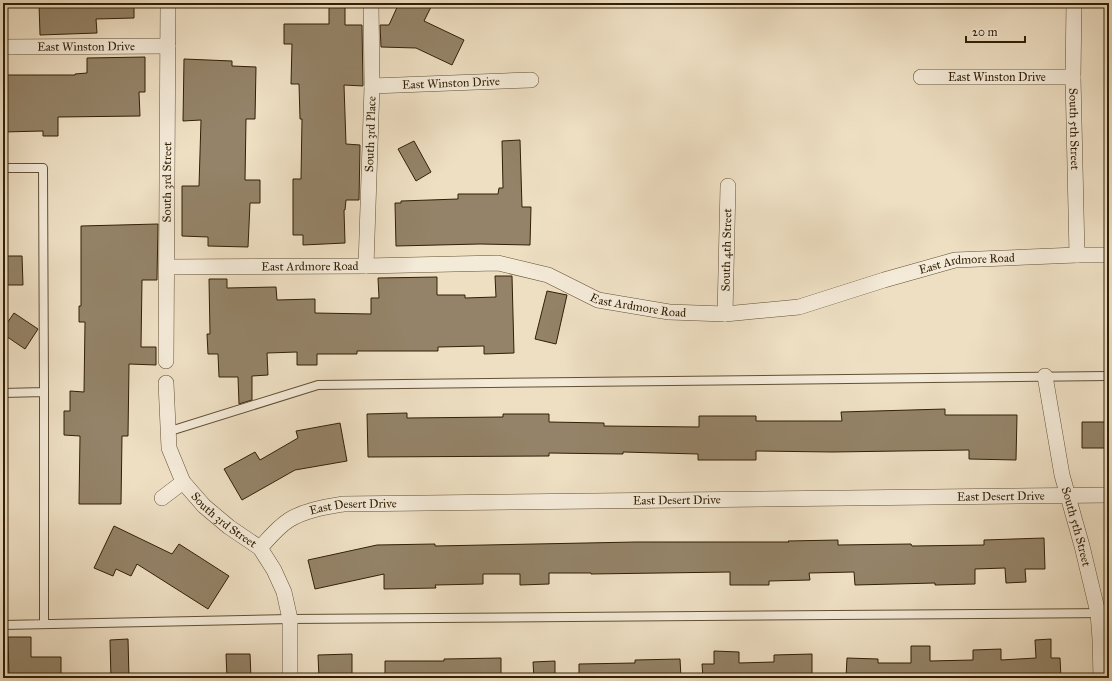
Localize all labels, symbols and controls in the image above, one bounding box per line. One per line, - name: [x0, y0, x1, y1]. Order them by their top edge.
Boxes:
- scale bar: [966, 18, 1025, 44]
- text: 20 m: [972, 25, 998, 39]
- street label: East Winston Drive: [37, 39, 135, 54]
- street label: East Winston Drive: [948, 70, 1046, 84]
- street label: East Winston Drive: [402, 74, 500, 92]
- street label: South 5th Street: [1066, 88, 1082, 171]
- street label: South 3rd Place: [362, 96, 379, 172]
- street label: South 3rd Street: [160, 141, 174, 222]
- street label: South 4th Street: [719, 208, 734, 292]
- street label: East Ardmore Road: [917, 251, 1015, 277]
- street label: East Ardmore Road: [261, 259, 359, 274]
- street label: East Ardmore Road: [588, 290, 687, 320]
- street label: South 5th Street: [1059, 485, 1094, 569]
- street label: South 3rd Street: [188, 489, 260, 551]
- street label: East Desert Drive: [957, 489, 1045, 504]
- street label: East Desert Drive: [633, 493, 721, 508]
- street label: East Desert Drive: [308, 496, 397, 518]

